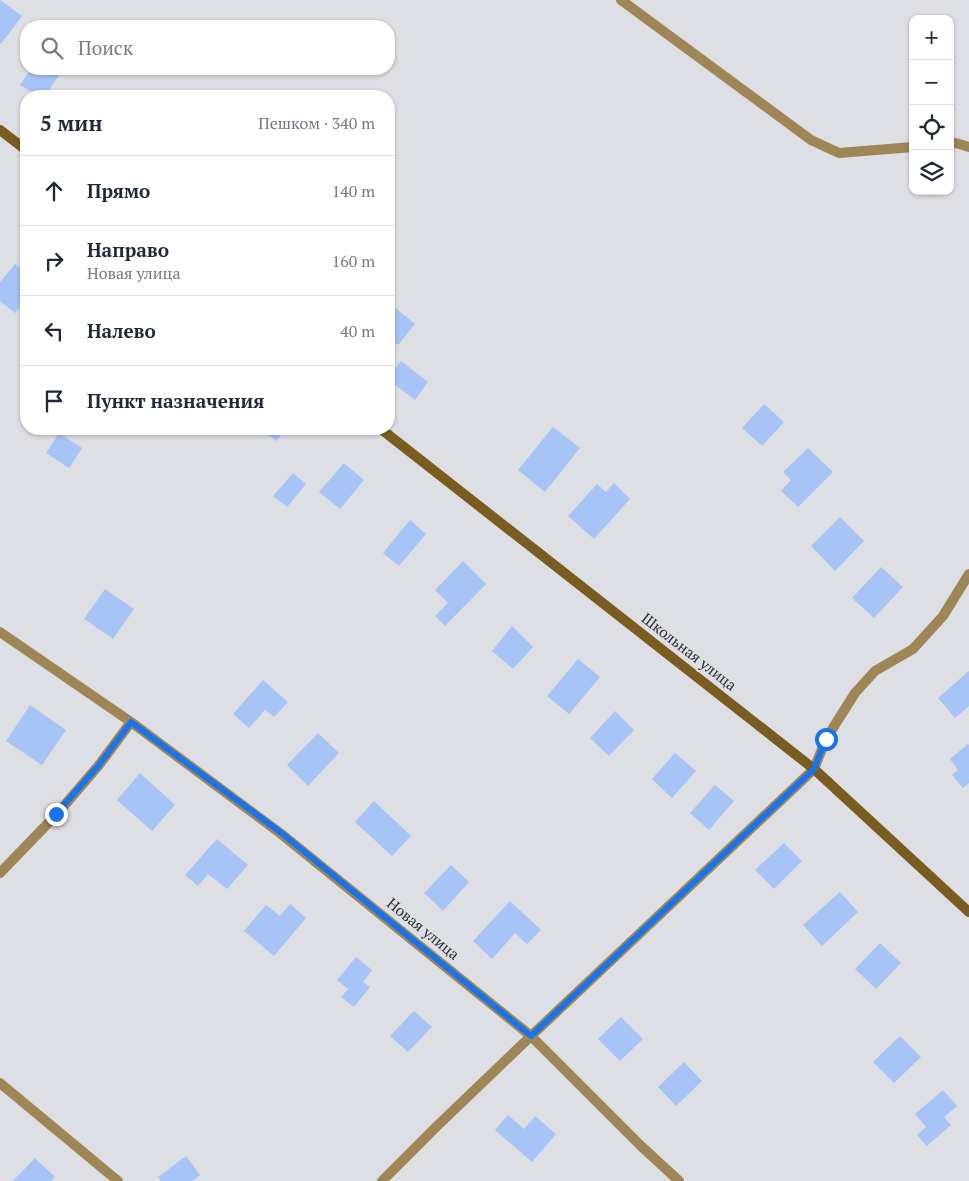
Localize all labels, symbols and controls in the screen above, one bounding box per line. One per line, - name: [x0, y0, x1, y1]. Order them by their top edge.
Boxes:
- map controls: [909, 15, 954, 195]
- button: +: [909, 15, 954, 60]
- search box: [20, 20, 395, 75]
- icon: search: [38, 34, 66, 62]
- text: Поиск: [78, 35, 133, 60]
- button: −: [909, 60, 954, 105]
- button: locate: [909, 105, 954, 150]
- text: 5 мин: [40, 109, 102, 137]
- text: Пешком · 340 m: [258, 112, 375, 134]
- button: layers: [909, 150, 954, 195]
- icon: ahead: [40, 177, 68, 205]
- text: Прямо: [87, 178, 150, 203]
- text: 140 m: [332, 180, 375, 202]
- text: Направо: [87, 237, 169, 262]
- icon: right: [40, 247, 68, 275]
- text: 160 m: [332, 250, 375, 272]
- text: Новая улица: [87, 262, 181, 284]
- icon: left: [40, 317, 68, 345]
- text: Налево: [87, 318, 156, 343]
- text: 40 m: [340, 320, 375, 342]
- icon: arrive: [40, 387, 68, 415]
- text: Пункт назначения: [87, 388, 264, 413]
- street label: Школьная улица: [638, 608, 742, 695]
- route start: [815, 728, 838, 751]
- route end: [45, 803, 68, 826]
- street label: Новая улица: [383, 893, 464, 964]

